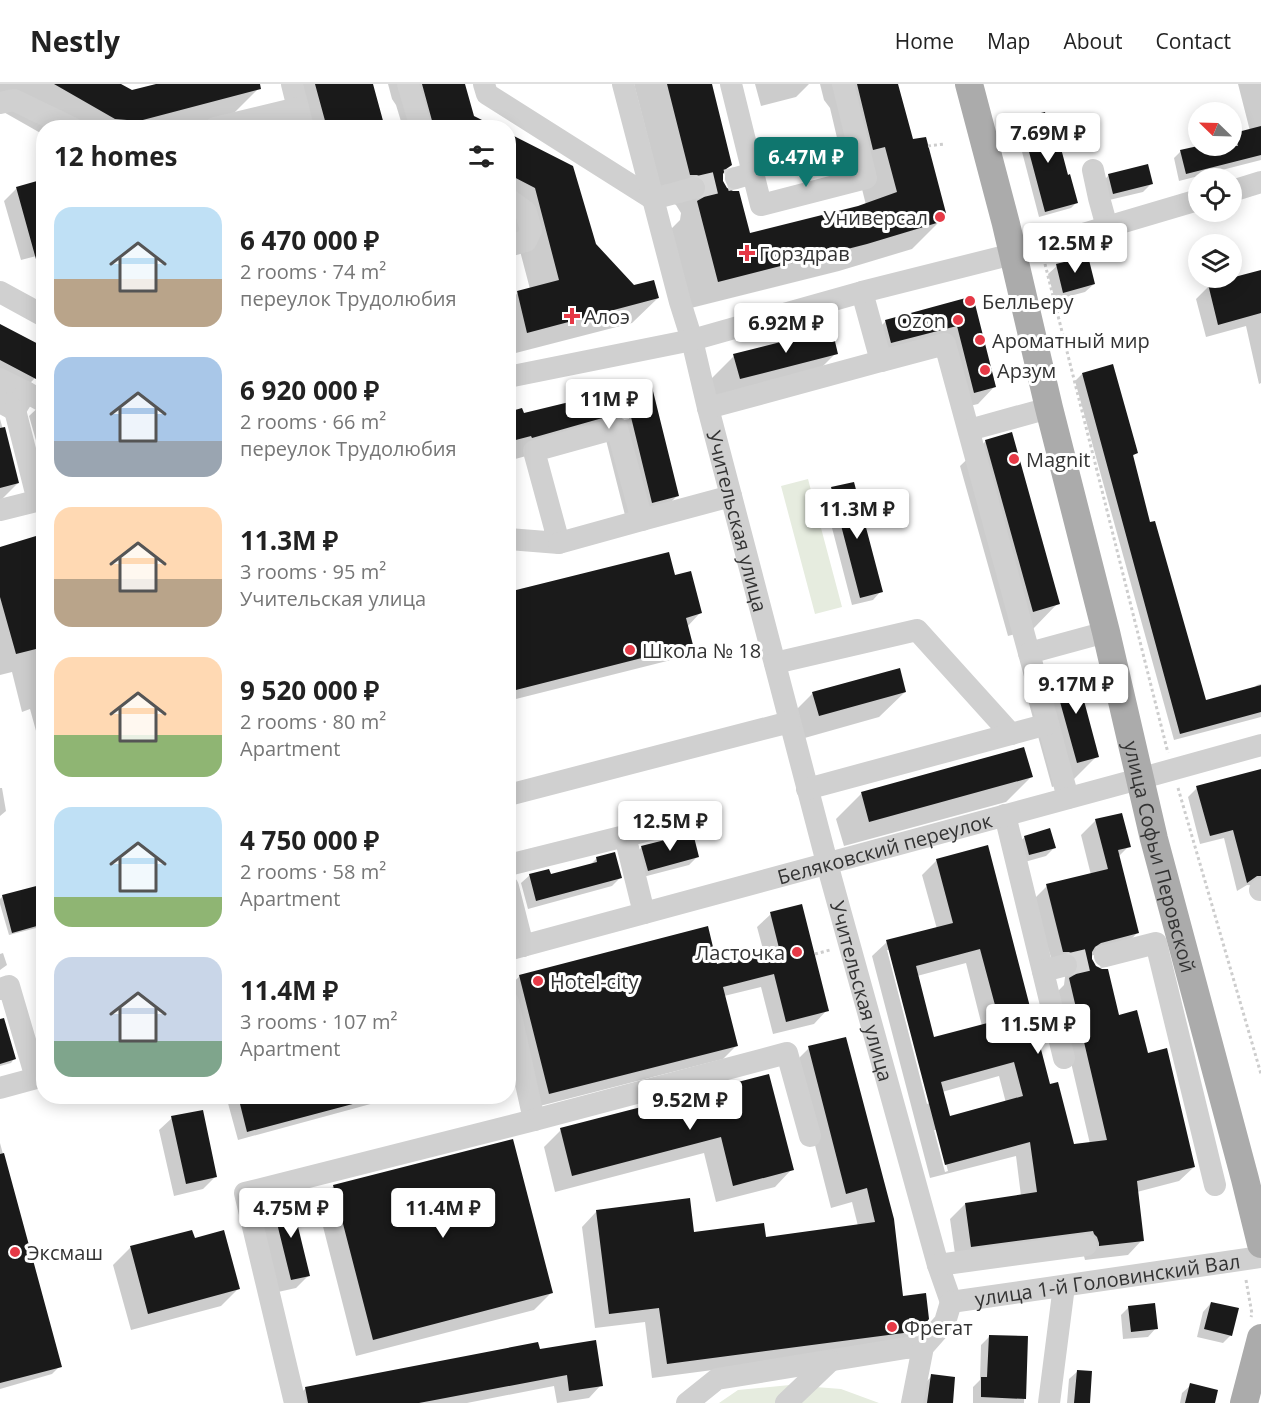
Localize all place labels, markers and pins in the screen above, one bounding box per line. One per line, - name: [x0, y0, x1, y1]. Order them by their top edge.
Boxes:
- pin: 7.69M ₽: [993, 113, 1103, 164]
- pin: 6.47M ₽: [751, 137, 861, 188]
- place label: Универсал: [823, 204, 928, 231]
- marker: Универсал: [933, 210, 947, 224]
- pin: 12.5M ₽: [1020, 223, 1130, 274]
- place label: Горздрав: [759, 240, 850, 267]
- marker: Горздрав: [740, 246, 754, 260]
- place label: Белльеру: [982, 288, 1075, 315]
- marker: Белльеру: [963, 294, 977, 308]
- place label: Алоэ: [584, 303, 630, 330]
- pin: 6.92M ₽: [731, 303, 841, 354]
- place label: Ozon: [897, 307, 946, 334]
- marker: Алоэ: [565, 309, 579, 323]
- marker: Ozon: [951, 313, 965, 327]
- place label: Ароматный мир: [992, 327, 1150, 354]
- marker: Ароматный мир: [973, 333, 987, 347]
- place label: Арзум: [997, 357, 1056, 384]
- marker: Арзум: [978, 363, 992, 377]
- pin: 11M ₽: [567, 379, 651, 430]
- place label: Magnit: [1026, 446, 1090, 473]
- marker: Magnit: [1007, 452, 1021, 466]
- pin: 11.3M ₽: [802, 489, 912, 540]
- place label: Школа № 18: [642, 637, 761, 664]
- marker: Школа № 18: [623, 643, 637, 657]
- pin: 9.17M ₽: [1021, 664, 1131, 715]
- pin: 12.5M ₽: [615, 801, 725, 852]
- place label: Ласточка: [695, 939, 785, 966]
- marker: Ласточка: [790, 945, 804, 959]
- place label: Hotel-city: [550, 968, 639, 995]
- marker: Hotel-city: [531, 974, 545, 988]
- pin: 11.5M ₽: [983, 1004, 1093, 1055]
- pin: 9.52M ₽: [635, 1080, 745, 1131]
- pin: 4.75M ₽: [236, 1188, 346, 1239]
- pin: 11.4M ₽: [388, 1188, 498, 1239]
- place label: Эксмаш: [27, 1239, 103, 1266]
- marker: Эксмаш: [8, 1245, 22, 1259]
- place label: Фрегат: [904, 1314, 973, 1341]
- marker: Фрегат: [885, 1320, 899, 1334]

